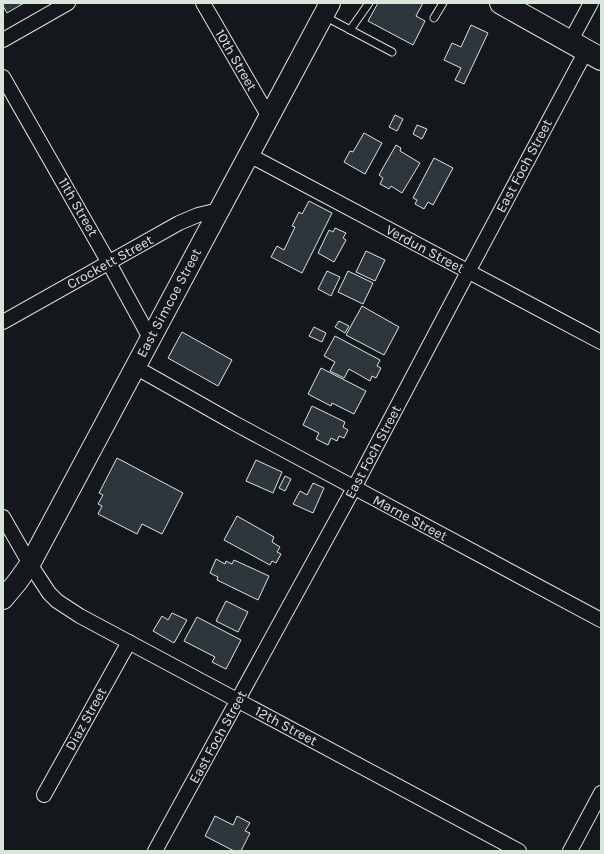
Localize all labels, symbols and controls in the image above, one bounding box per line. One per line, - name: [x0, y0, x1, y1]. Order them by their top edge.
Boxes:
- street label: 10th Street: [212, 26, 260, 94]
- street label: East Foch Street: [492, 116, 556, 216]
- street label: 11th Street: [54, 175, 102, 239]
- street label: Verdun Street: [383, 221, 467, 277]
- street label: Crockett Street: [64, 231, 156, 293]
- street label: East Simcoe Street: [133, 246, 205, 360]
- street label: East Foch Street: [341, 402, 405, 502]
- street label: Marne Street: [370, 491, 450, 545]
- street label: Diaz Street: [62, 684, 110, 754]
- street label: East Foch Street: [185, 688, 251, 786]
- street label: 12th Street: [252, 702, 320, 750]

